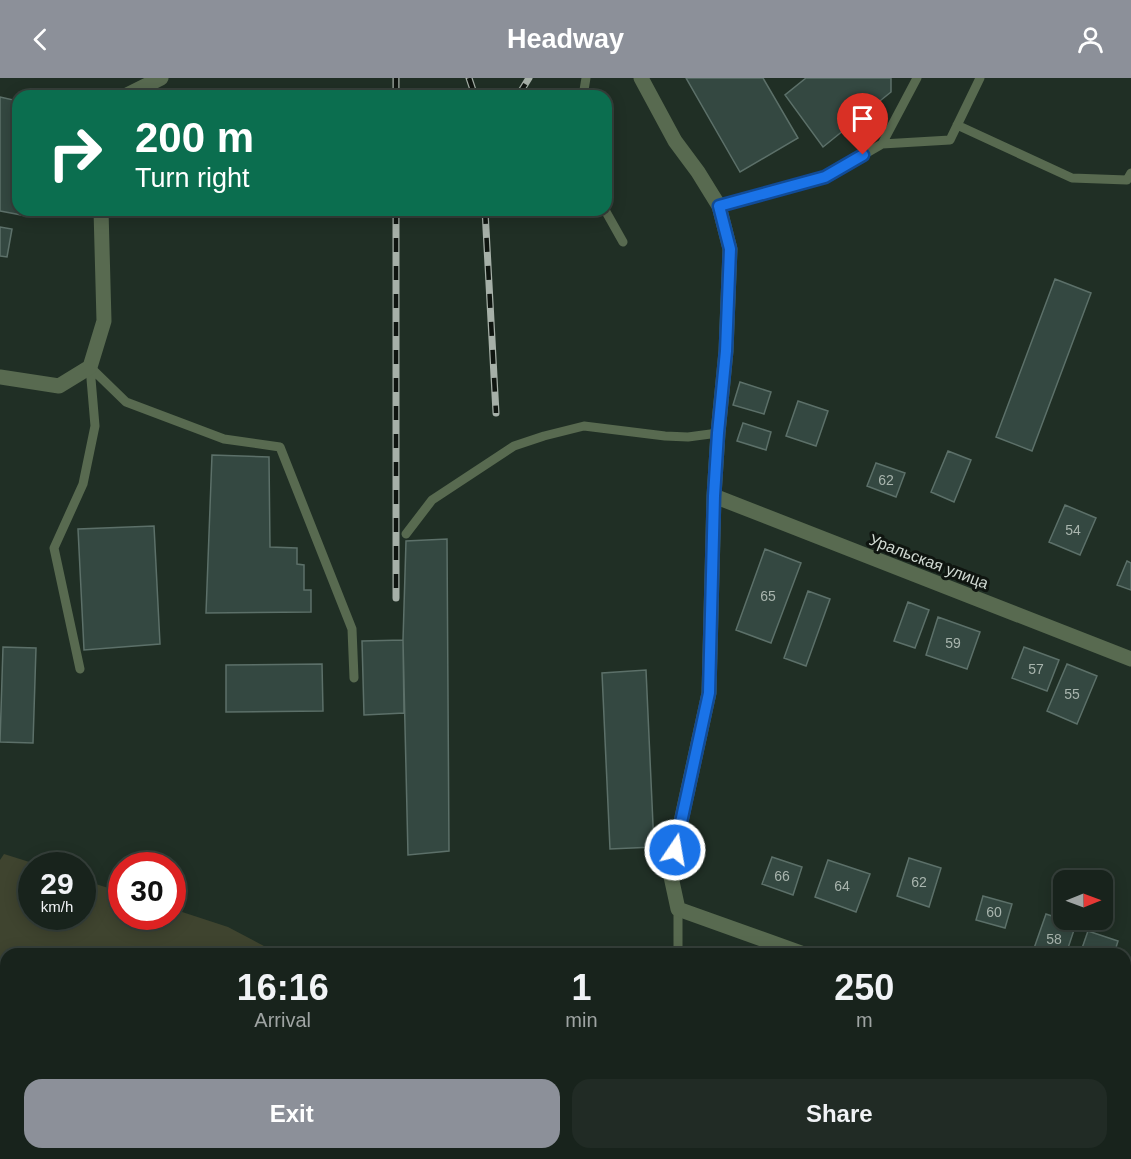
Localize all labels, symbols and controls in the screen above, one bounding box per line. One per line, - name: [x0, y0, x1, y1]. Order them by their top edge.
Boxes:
- icon: back: [24, 23, 57, 56]
- icon: person: [1074, 23, 1107, 56]
- text: Headway: [507, 24, 624, 54]
- pin: [837, 93, 888, 155]
- icon: arrive: [846, 102, 879, 135]
- icon: right: [36, 114, 114, 192]
- text: 200 m: [135, 114, 254, 161]
- text: Turn right: [135, 163, 250, 193]
- house number: 62: [878, 472, 894, 488]
- house number: 54: [1065, 522, 1081, 538]
- street label: Уральская улица: [867, 531, 991, 592]
- house number: 65: [760, 588, 776, 604]
- house number: 59: [945, 635, 961, 651]
- house number: 57: [1028, 661, 1044, 677]
- house number: 55: [1064, 686, 1080, 702]
- position arrow: [643, 818, 707, 882]
- speed limit sign: 30: [108, 852, 186, 930]
- text: 29: [40, 867, 74, 900]
- house number: 66: [774, 868, 790, 884]
- north arrow: [1053, 870, 1113, 930]
- map controls: [1053, 870, 1113, 930]
- house number: 62: [911, 874, 927, 890]
- house number: 64: [834, 878, 850, 894]
- text: km/h: [41, 898, 73, 915]
- house number: 60: [986, 904, 1002, 920]
- house number: 58: [1046, 931, 1062, 947]
- text: 16:16: [237, 967, 329, 1008]
- text: 1: [571, 967, 591, 1008]
- text: 250: [834, 967, 894, 1008]
- text: Arrival: [254, 1009, 311, 1031]
- text: min: [565, 1009, 598, 1031]
- text: m: [856, 1009, 873, 1031]
- button: Exit: [24, 1079, 560, 1148]
- button: Share: [572, 1079, 1107, 1148]

